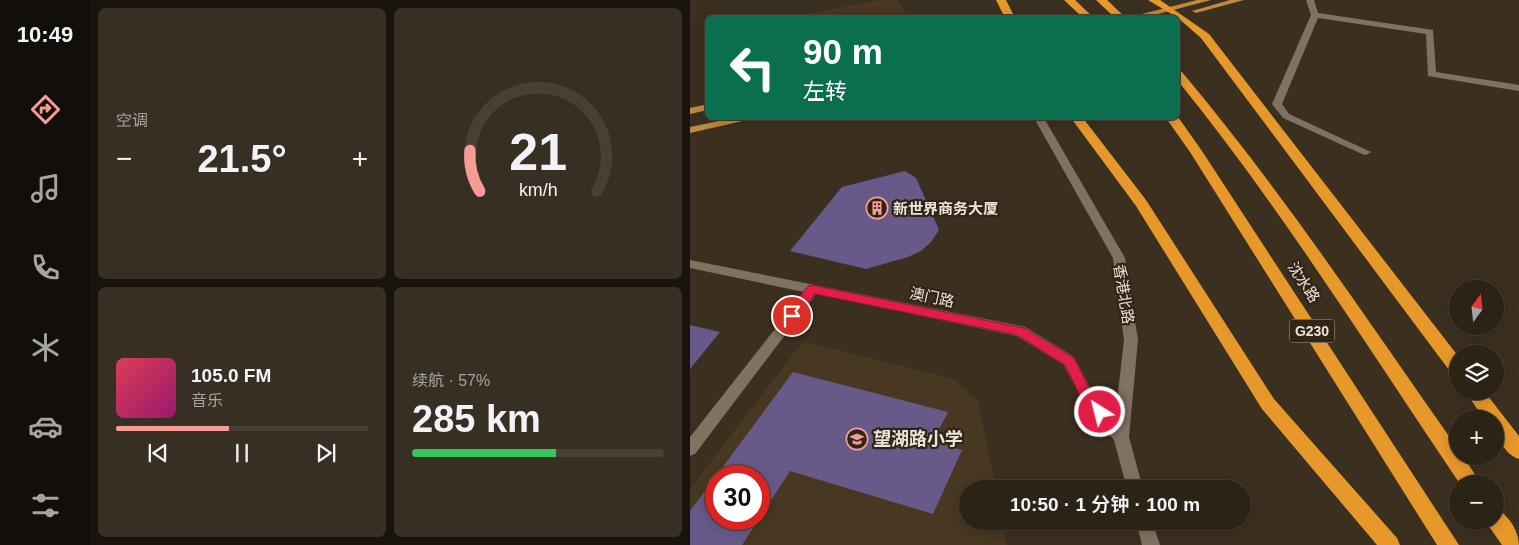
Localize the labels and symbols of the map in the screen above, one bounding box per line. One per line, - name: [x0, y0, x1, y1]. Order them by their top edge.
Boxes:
- building icon: 新世界商务大厦: [865, 196, 889, 220]
- place label: 新世界商务大厦: [893, 200, 998, 217]
- street label: 沈水路: [1285, 258, 1323, 306]
- street label: 香港北路: [1111, 263, 1137, 325]
- north arrow: [1449, 280, 1504, 335]
- street label: 澳门路: [908, 284, 956, 310]
- pin: [771, 295, 813, 337]
- road number: G230: [1290, 320, 1334, 342]
- position arrow: [1073, 385, 1125, 437]
- school or university icon: 望湖路小学: [845, 427, 869, 451]
- place label: 望湖路小学: [873, 429, 963, 449]
- speed limit sign: 30: [705, 465, 770, 530]

